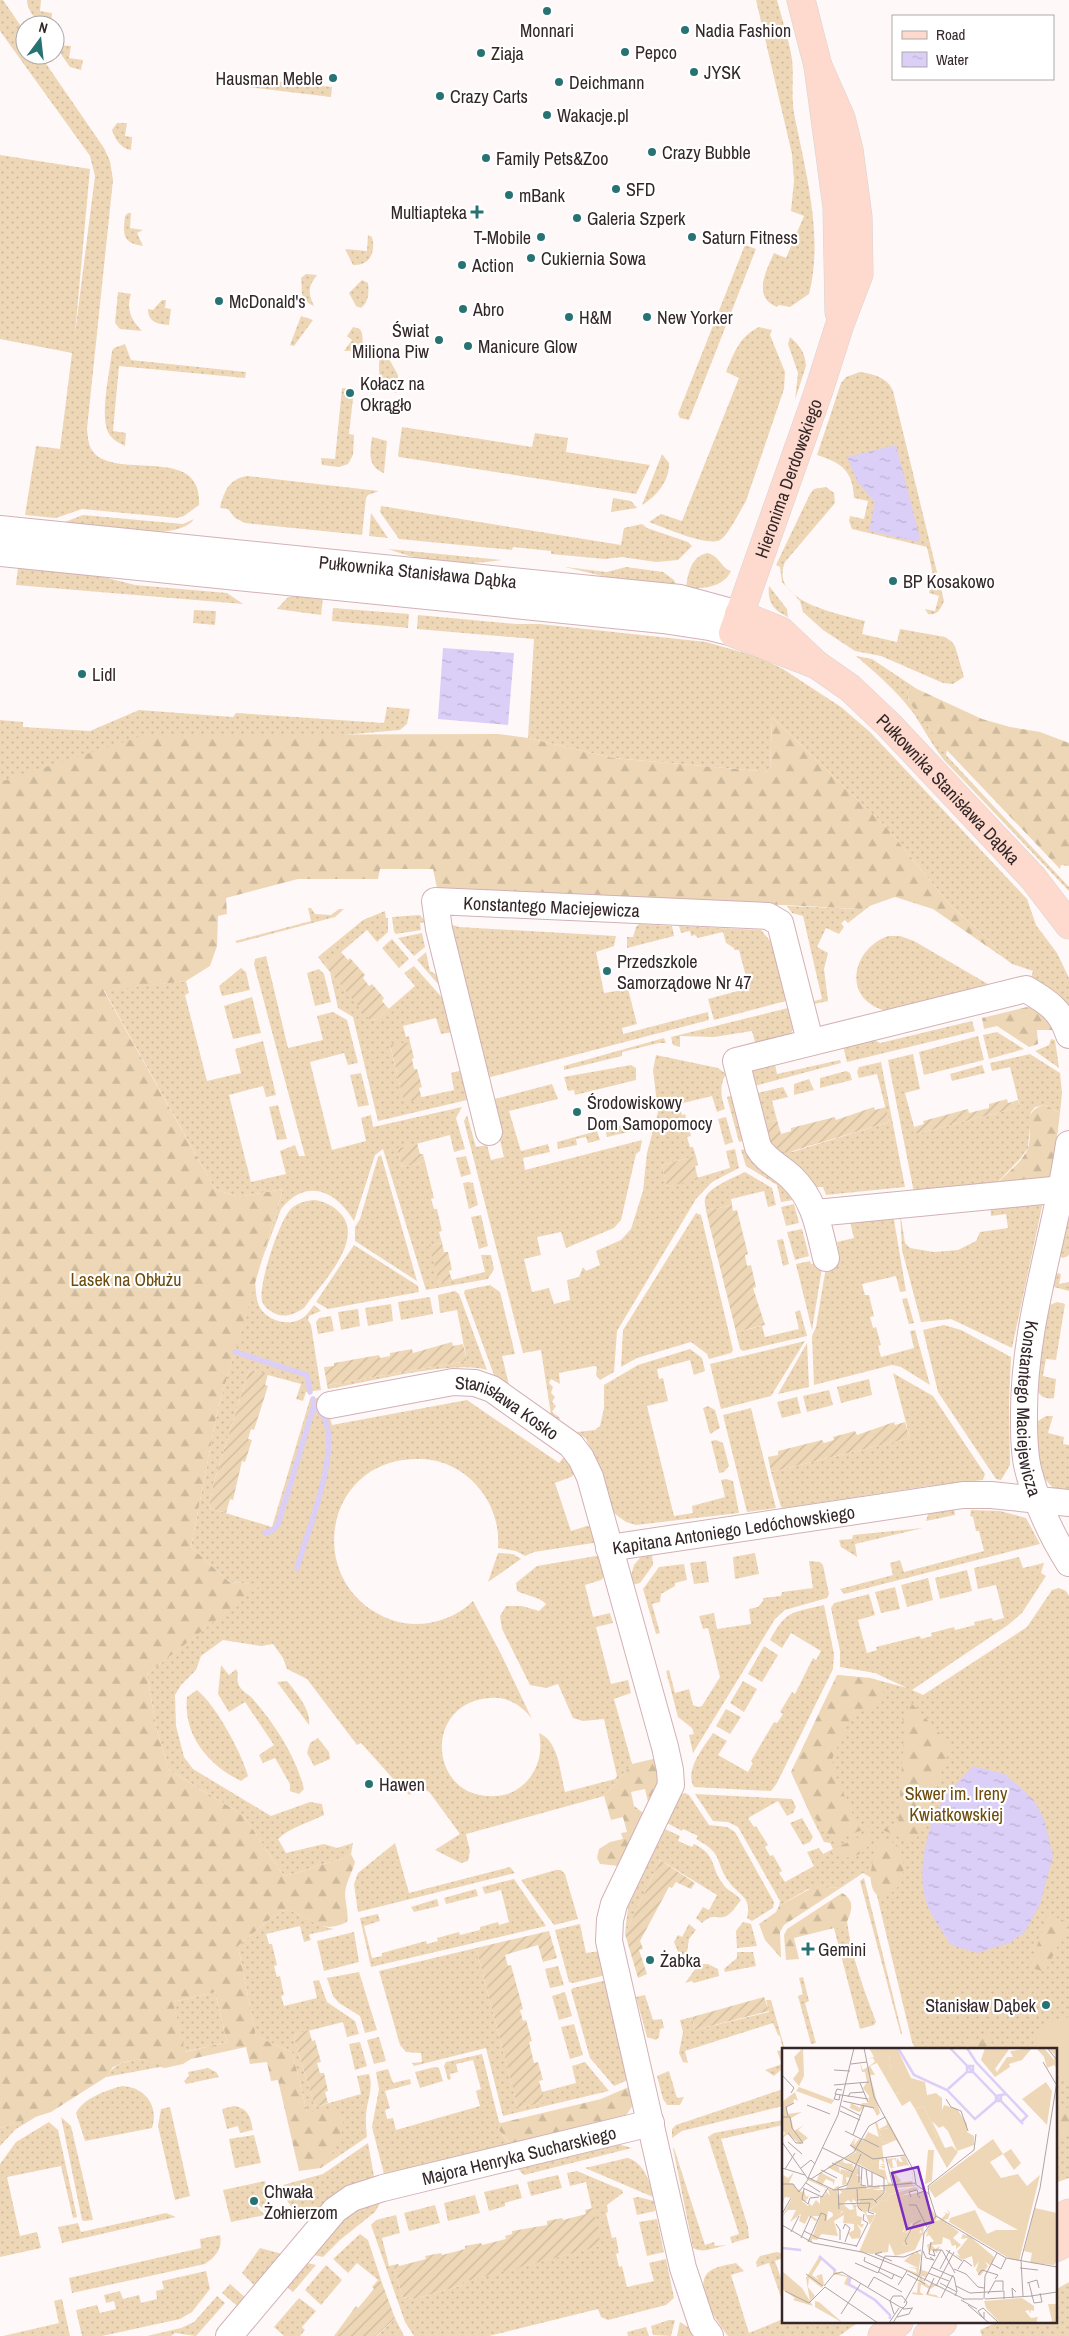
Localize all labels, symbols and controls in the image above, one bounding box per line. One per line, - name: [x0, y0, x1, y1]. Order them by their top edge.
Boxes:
- marker: Monnari: [541, 5, 553, 17]
- north arrow: [15, 15, 65, 65]
- legend: [892, 15, 1054, 80]
- text: N: [37, 18, 50, 37]
- place label: Monnari: [520, 18, 574, 43]
- place label: Nadia Fashion: [695, 18, 791, 43]
- marker: Nadia Fashion: [679, 24, 691, 36]
- text: Road: [936, 24, 965, 45]
- place label: Pepco: [635, 40, 677, 65]
- place label: Ziaja: [491, 41, 524, 66]
- marker: Pepco: [619, 46, 631, 58]
- marker: Ziaja: [475, 47, 487, 59]
- text: Water: [936, 49, 968, 70]
- place label: JYSK: [704, 60, 741, 85]
- place label: Hausman Meble: [216, 66, 323, 91]
- marker: JYSK: [688, 66, 700, 78]
- place label: Deichmann: [569, 70, 644, 95]
- marker: Hausman Meble: [327, 72, 339, 84]
- marker: Deichmann: [553, 76, 565, 88]
- place label: Crazy Carts: [450, 84, 528, 109]
- marker: Crazy Carts: [434, 90, 446, 102]
- place label: Wakacje.pl: [557, 103, 629, 128]
- marker: Wakacje.pl: [541, 109, 553, 121]
- place label: Crazy Bubble: [662, 140, 751, 165]
- place label: Family Pets&Zoo: [496, 146, 608, 171]
- marker: Crazy Bubble: [646, 146, 658, 158]
- marker: Family Pets&Zoo: [480, 152, 492, 164]
- place label: SFD: [626, 177, 656, 202]
- place label: mBank: [519, 183, 566, 208]
- marker: SFD: [610, 183, 622, 195]
- marker: mBank: [503, 189, 515, 201]
- place label: Multiapteka: [391, 200, 467, 225]
- marker: Multiapteka: [471, 206, 483, 218]
- place label: Galeria Szperk: [587, 206, 686, 231]
- marker: Galeria Szperk: [571, 212, 583, 224]
- place label: T-Mobile: [474, 225, 531, 250]
- place label: Saturn Fitness: [702, 225, 798, 250]
- marker: T-Mobile: [535, 231, 547, 243]
- marker: Saturn Fitness: [686, 231, 698, 243]
- place label: Cukiernia Sowa: [541, 246, 646, 271]
- marker: Cukiernia Sowa: [525, 252, 537, 264]
- place label: Action: [471, 253, 514, 278]
- marker: Action: [456, 259, 468, 271]
- place label: McDonald's: [229, 289, 306, 314]
- marker: McDonald's: [213, 295, 225, 307]
- place label: Abro: [472, 297, 504, 322]
- marker: Abro: [457, 303, 469, 315]
- place label: H&M: [579, 305, 612, 330]
- place label: New Yorker: [657, 305, 733, 330]
- marker: H&M: [563, 311, 575, 323]
- marker: New Yorker: [641, 311, 653, 323]
- place label: Świat Miliona Piw: [352, 318, 429, 364]
- marker: Świat Miliona Piw: [433, 334, 445, 346]
- place label: Manicure Glow: [478, 334, 578, 359]
- marker: Manicure Glow: [462, 340, 474, 352]
- place label: Kołacz na Okrągło: [360, 371, 425, 417]
- marker: Kołacz na Okrągło: [344, 387, 356, 399]
- street label: Hieronima Derdowskiego: [748, 395, 828, 561]
- street label: Pułkownika Stanisława Dąbka: [318, 549, 518, 594]
- place label: BP Kosakowo: [903, 569, 995, 594]
- marker: BP Kosakowo: [887, 575, 899, 587]
- place label: Lidl: [92, 662, 116, 687]
- marker: Lidl: [76, 668, 88, 680]
- street label: Pułkownika Stanisława Dąbka: [872, 708, 1026, 869]
- street label: Konstantego Maciejewicza: [463, 890, 640, 923]
- place label: Przedszkole Samorządowe Nr 47: [617, 949, 752, 995]
- marker: Przedszkole Samorządowe Nr 47: [601, 965, 613, 977]
- place label: Środowiskowy Dom Samopomocy: [587, 1090, 713, 1136]
- marker: Środowiskowy Dom Samopomocy: [571, 1106, 583, 1118]
- park label: Lasek na Obłużu: [71, 1267, 181, 1292]
- street label: Konstantego Maciejewicza: [1011, 1319, 1048, 1500]
- street label: Stanisława Kosko: [455, 1370, 564, 1445]
- street label: Kapitana Antoniego Ledóchowskiego: [611, 1499, 857, 1560]
- place label: Hawen: [379, 1772, 425, 1797]
- marker: Hawen: [363, 1778, 375, 1790]
- park label: Skwer im. Ireny Kwiatkowskiej: [905, 1781, 1008, 1827]
- place label: Gemini: [818, 1937, 866, 1962]
- marker: Gemini: [802, 1943, 814, 1955]
- place label: Żabka: [660, 1948, 701, 1973]
- marker: Żabka: [644, 1954, 656, 1966]
- place label: Stanisław Dąbek: [925, 1993, 1037, 2018]
- marker: Stanisław Dąbek: [1040, 1999, 1052, 2011]
- inset map: [782, 2048, 1056, 2324]
- street label: Majora Henryka Sucharskiego: [419, 2119, 619, 2191]
- place label: Chwała Żołnierzom: [264, 2179, 338, 2225]
- marker: Chwała Żołnierzom: [248, 2195, 260, 2207]

